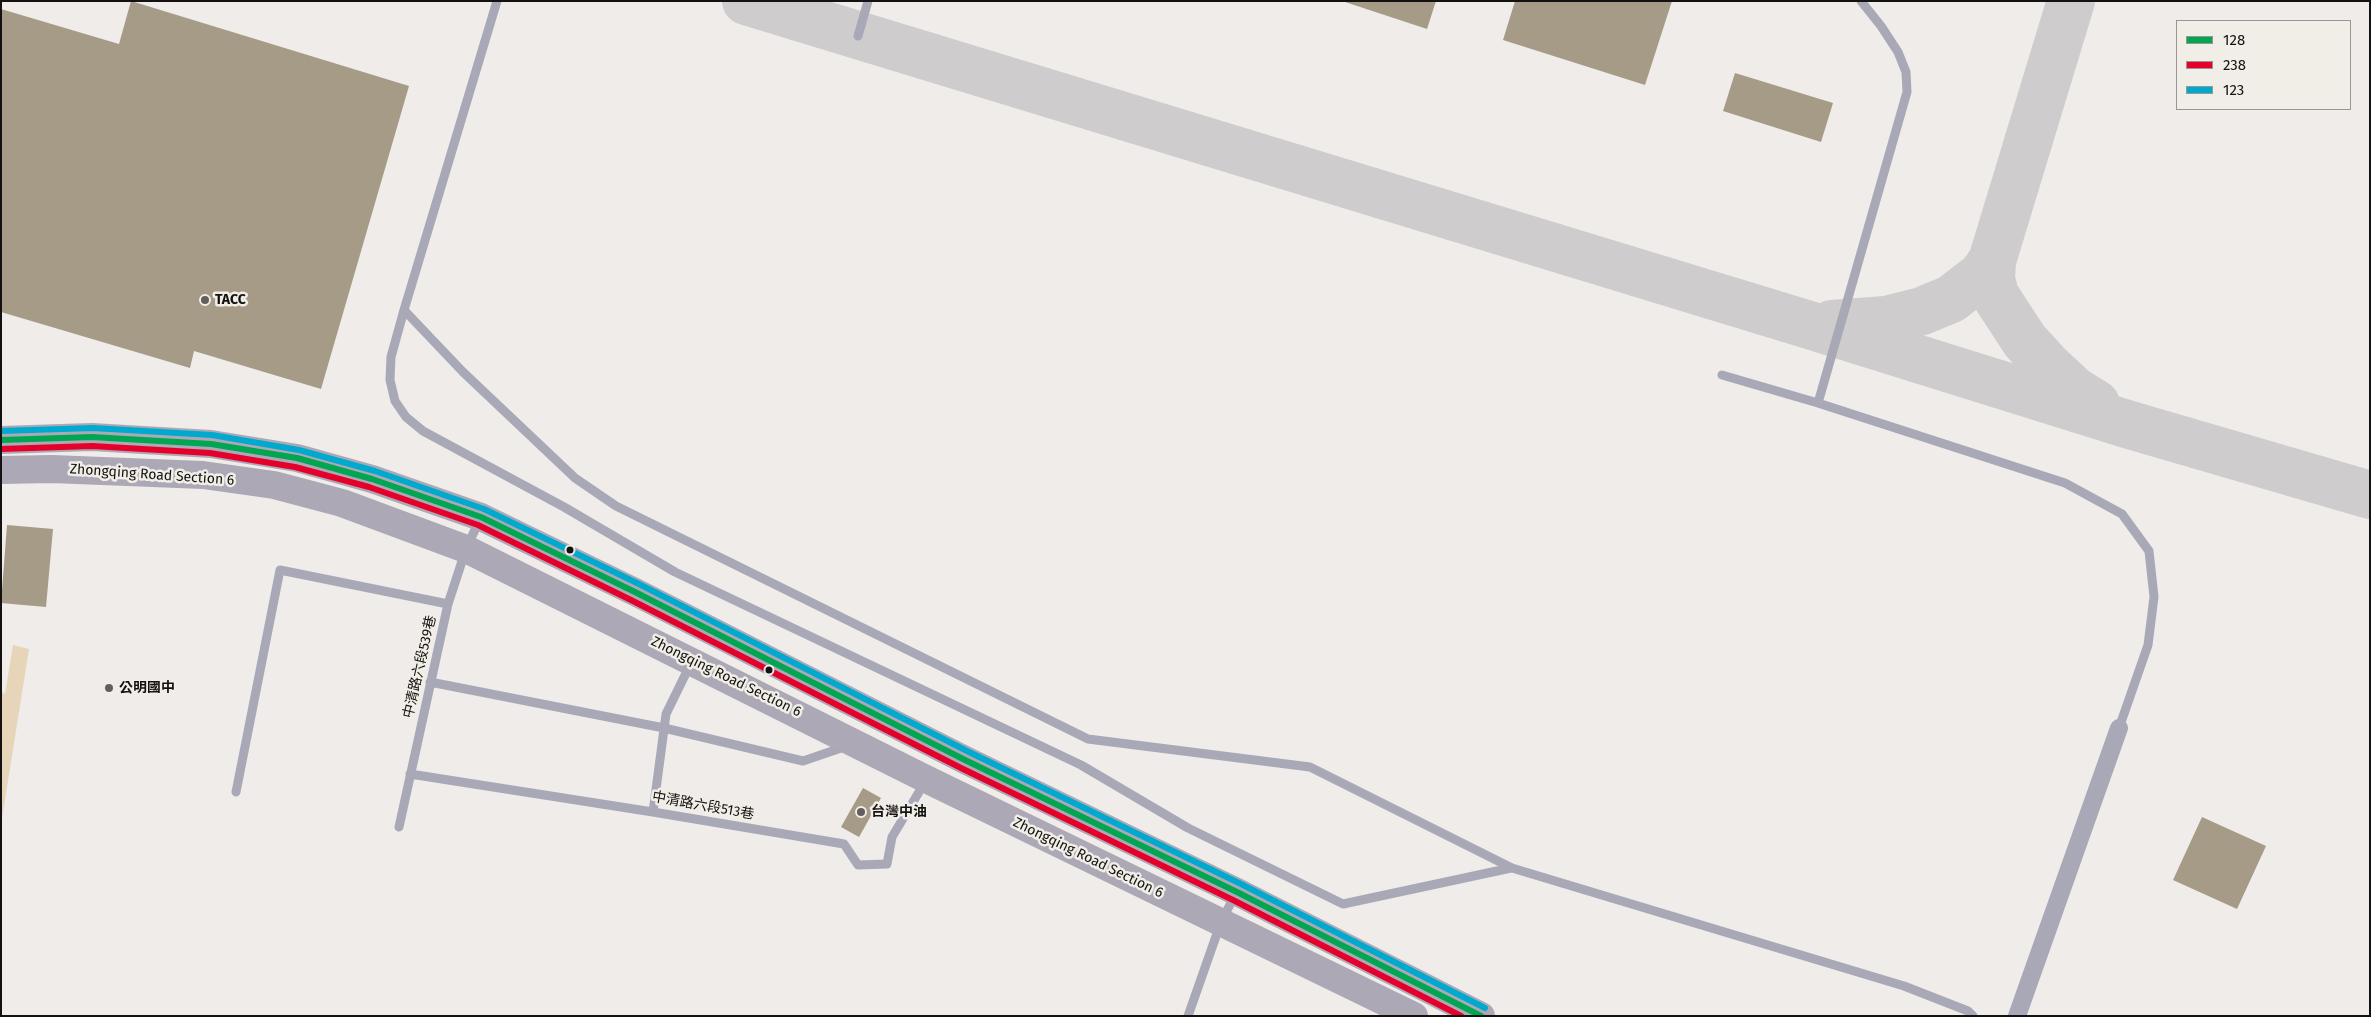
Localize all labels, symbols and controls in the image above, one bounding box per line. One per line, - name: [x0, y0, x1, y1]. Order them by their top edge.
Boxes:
- legend: [2176, 20, 2351, 110]
- text: 128: [2223, 31, 2245, 49]
- text: 238: [2223, 56, 2246, 74]
- text: 123: [2223, 81, 2244, 99]
- place label: TACC: [215, 292, 246, 308]
- marker: TACC: [199, 294, 211, 306]
- street label: Zhongqing Road Section 6: [69, 461, 235, 489]
- unlabelled marker: [565, 545, 575, 555]
- street label: 中清路六段539巷: [400, 614, 440, 720]
- street label: Zhongqing Road Section 6: [648, 633, 804, 721]
- unlabelled marker: [764, 665, 774, 675]
- place label: 公明國中: [119, 680, 175, 696]
- marker: 公明國中: [103, 682, 115, 694]
- street label: 中清路六段513巷: [651, 789, 755, 823]
- place label: 台灣中油: [871, 804, 927, 820]
- marker: 台灣中油: [855, 806, 867, 818]
- street label: Zhongqing Road Section 6: [1010, 814, 1166, 902]

